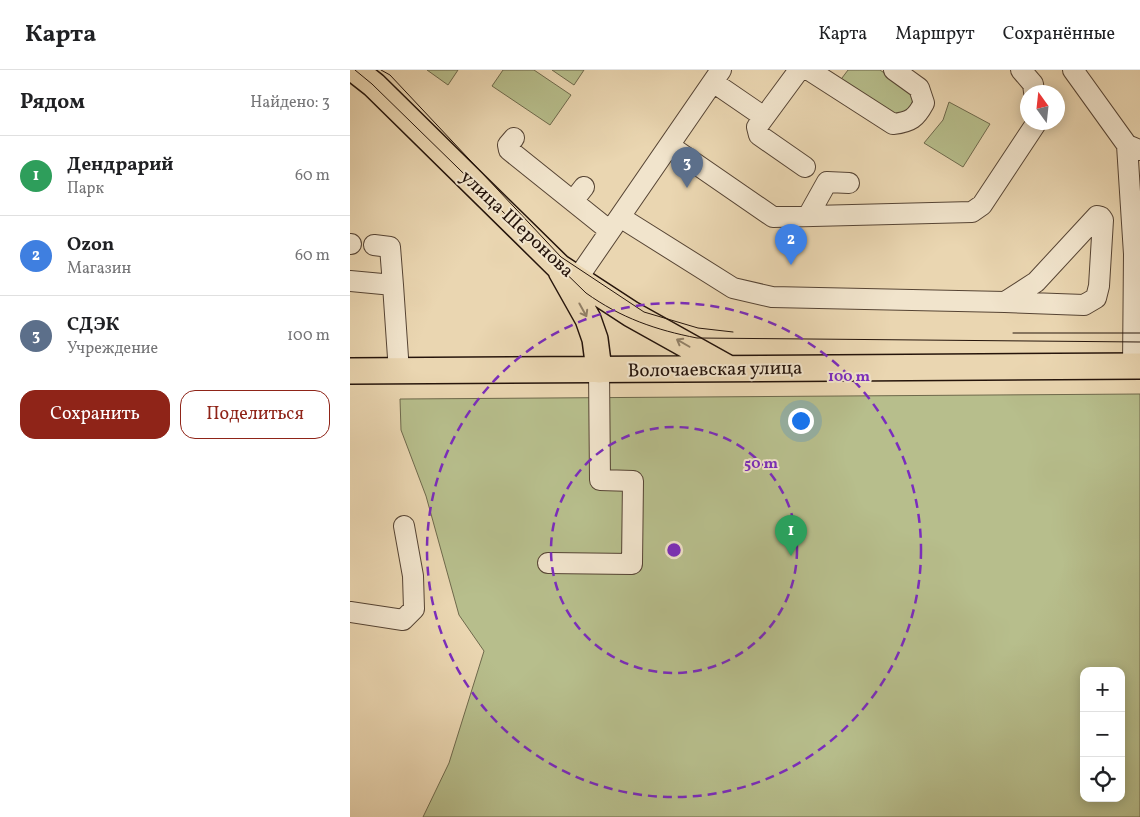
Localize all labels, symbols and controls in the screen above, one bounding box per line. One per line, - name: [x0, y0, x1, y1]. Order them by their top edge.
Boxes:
- text: Карта: [25, 18, 96, 52]
- text: Карта: [818, 22, 867, 47]
- text: Маршрут: [895, 22, 975, 47]
- text: Сохранённые: [1003, 22, 1115, 47]
- north arrow: [1020, 85, 1065, 130]
- text: Рядом: [20, 88, 85, 117]
- text: Найдено: 3: [250, 92, 330, 114]
- pin: 3: [671, 147, 703, 188]
- text: Дендрарий: [67, 152, 174, 178]
- text: 1: [33, 165, 39, 187]
- text: 60 m: [295, 165, 330, 187]
- street label: улица Шеронова: [454, 165, 579, 284]
- text: Парк: [67, 178, 104, 200]
- pin: 2: [775, 224, 807, 265]
- text: Ozon: [67, 232, 114, 258]
- text: 2: [32, 245, 40, 267]
- text: 60 m: [295, 245, 330, 267]
- text: Магазин: [67, 258, 131, 280]
- one-way arrow: [579, 302, 588, 317]
- text: СДЭК: [67, 312, 119, 338]
- text: 3: [32, 325, 40, 347]
- text: 100 m: [287, 325, 330, 347]
- one-way arrow: [677, 337, 691, 347]
- text: Учреждение: [67, 338, 158, 360]
- street label: Волочаевская улица: [627, 355, 803, 385]
- text: 100 m: [828, 367, 871, 388]
- button: Сохранить: [20, 390, 170, 439]
- button: Поделиться: [180, 390, 330, 439]
- your location: [788, 408, 814, 434]
- text: 50 m: [744, 454, 778, 475]
- pin: 1: [775, 515, 807, 556]
- centre of rings: [665, 541, 683, 559]
- map controls: [1080, 667, 1125, 802]
- button: +: [1080, 667, 1125, 712]
- button: −: [1080, 712, 1125, 757]
- button: locate: [1080, 757, 1125, 802]

